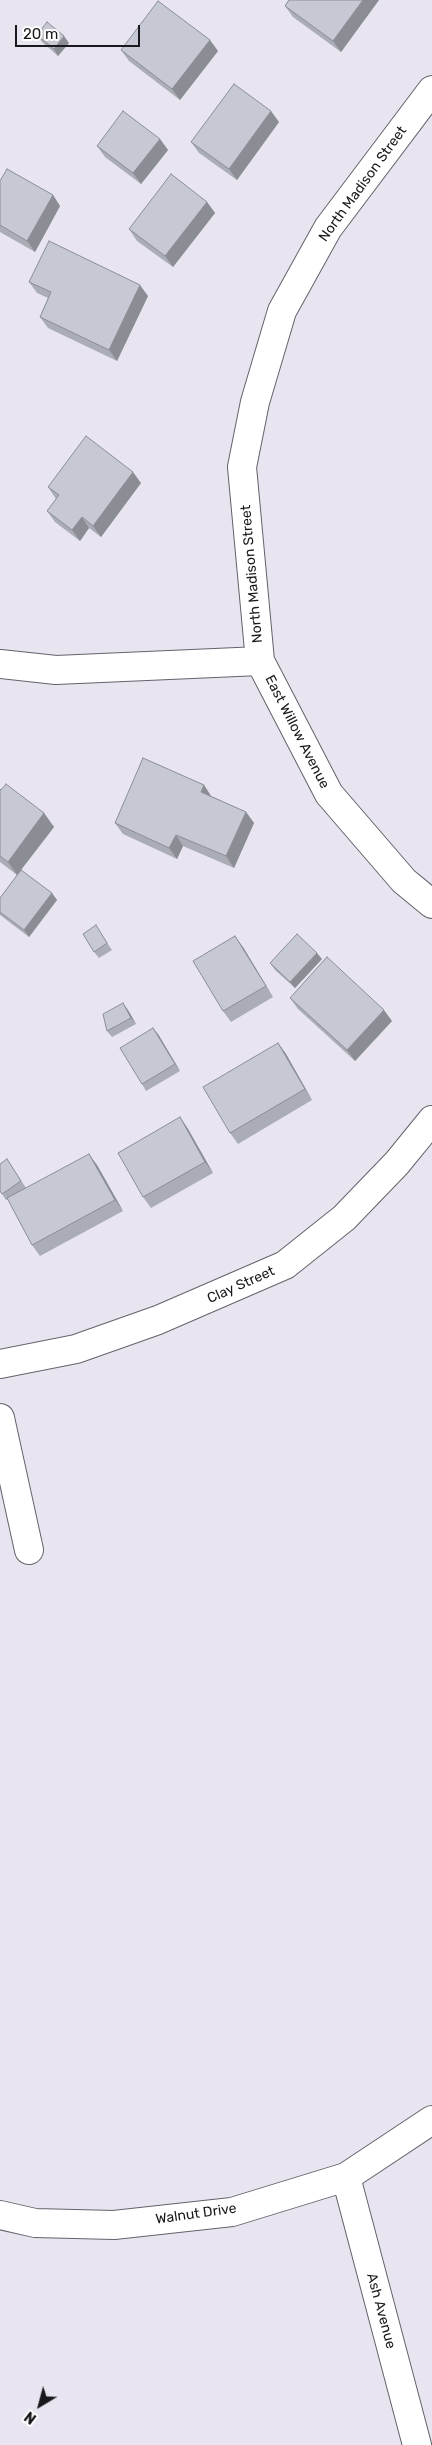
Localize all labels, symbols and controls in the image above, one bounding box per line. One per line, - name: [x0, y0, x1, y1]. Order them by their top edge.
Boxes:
- scale bar: [18, 15, 142, 47]
- text: 20 m: [23, 25, 58, 43]
- street label: North Madison Street: [315, 123, 411, 245]
- street label: North Madison Street: [238, 504, 266, 644]
- street label: East Willow Avenue: [261, 672, 333, 792]
- street label: Clay Street: [205, 1263, 277, 1307]
- street label: Walnut Drive: [154, 2200, 238, 2228]
- street label: Ash Avenue: [363, 2271, 399, 2351]
- north arrow: [15, 2380, 65, 2430]
- text: N: [22, 2408, 40, 2427]

